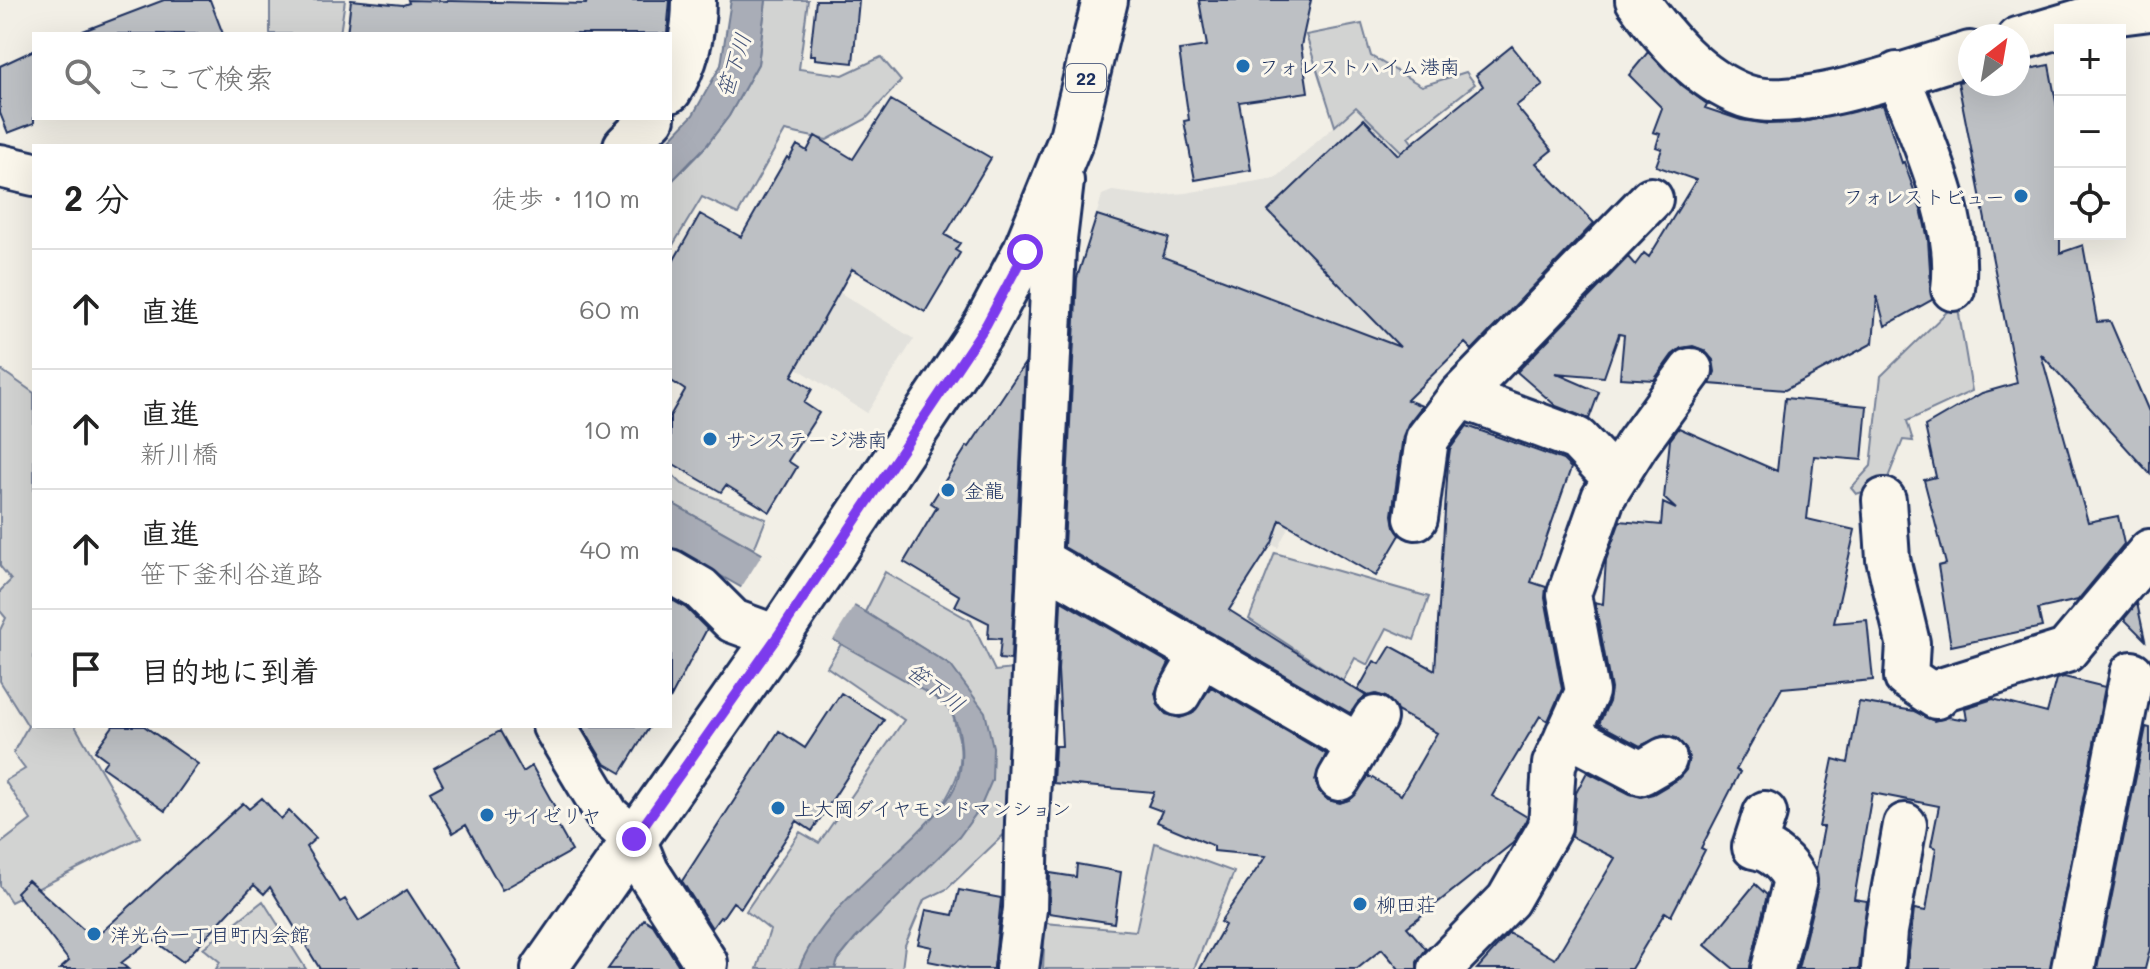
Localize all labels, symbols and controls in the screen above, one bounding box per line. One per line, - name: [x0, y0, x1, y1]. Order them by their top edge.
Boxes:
- north arrow: [1958, 24, 2030, 96]
- map controls: [2054, 24, 2126, 240]
- button: +: [2054, 24, 2126, 96]
- water label: 笹下川: [709, 29, 757, 101]
- search box: [32, 32, 672, 120]
- place label: フォレストハイム港南: [1259, 53, 1460, 79]
- icon: search: [60, 54, 104, 98]
- text: ここで検索: [124, 57, 274, 97]
- marker: フォレストハイム港南: [1234, 57, 1252, 75]
- road number: 22: [1066, 64, 1106, 92]
- button: −: [2054, 96, 2126, 168]
- button: locate: [2054, 168, 2126, 240]
- text: 2 分: [64, 175, 129, 220]
- text: 徒歩 · 110 m: [492, 181, 640, 215]
- place label: フォレストビュー: [1843, 183, 2005, 209]
- marker: フォレストビュー: [2012, 187, 2030, 205]
- route start: [1007, 234, 1043, 270]
- icon: ahead: [64, 287, 108, 331]
- text: 直進: [140, 290, 200, 330]
- text: 60 m: [579, 292, 640, 326]
- text: 直進: [140, 392, 200, 432]
- icon: ahead: [64, 407, 108, 451]
- text: 10 m: [583, 412, 640, 446]
- place label: サンステージ港南: [726, 426, 888, 452]
- marker: サンステージ港南: [701, 430, 719, 448]
- text: 新川橋: [140, 436, 218, 470]
- place label: 金龍: [964, 477, 1004, 503]
- marker: 金龍: [939, 481, 957, 499]
- text: 直進: [140, 512, 200, 552]
- icon: ahead: [64, 527, 108, 571]
- text: 40 m: [580, 532, 640, 566]
- text: 笹下釜利谷道路: [140, 556, 322, 590]
- icon: arrive: [64, 647, 108, 691]
- text: 目的地に到着: [140, 650, 320, 690]
- water label: 笹下川: [901, 656, 971, 718]
- place label: 上大岡ダイヤモンドマンション: [794, 795, 1071, 821]
- marker: 上大岡ダイヤモンドマンション: [769, 799, 787, 817]
- place label: サイゼリヤ: [503, 802, 602, 828]
- marker: サイゼリヤ: [478, 806, 496, 824]
- route end: [616, 821, 652, 857]
- place label: 柳田荘: [1376, 891, 1436, 917]
- marker: 柳田荘: [1351, 895, 1369, 913]
- place label: 洋光台一丁目町内会館: [110, 921, 310, 947]
- marker: 洋光台一丁目町内会館: [85, 925, 103, 943]

